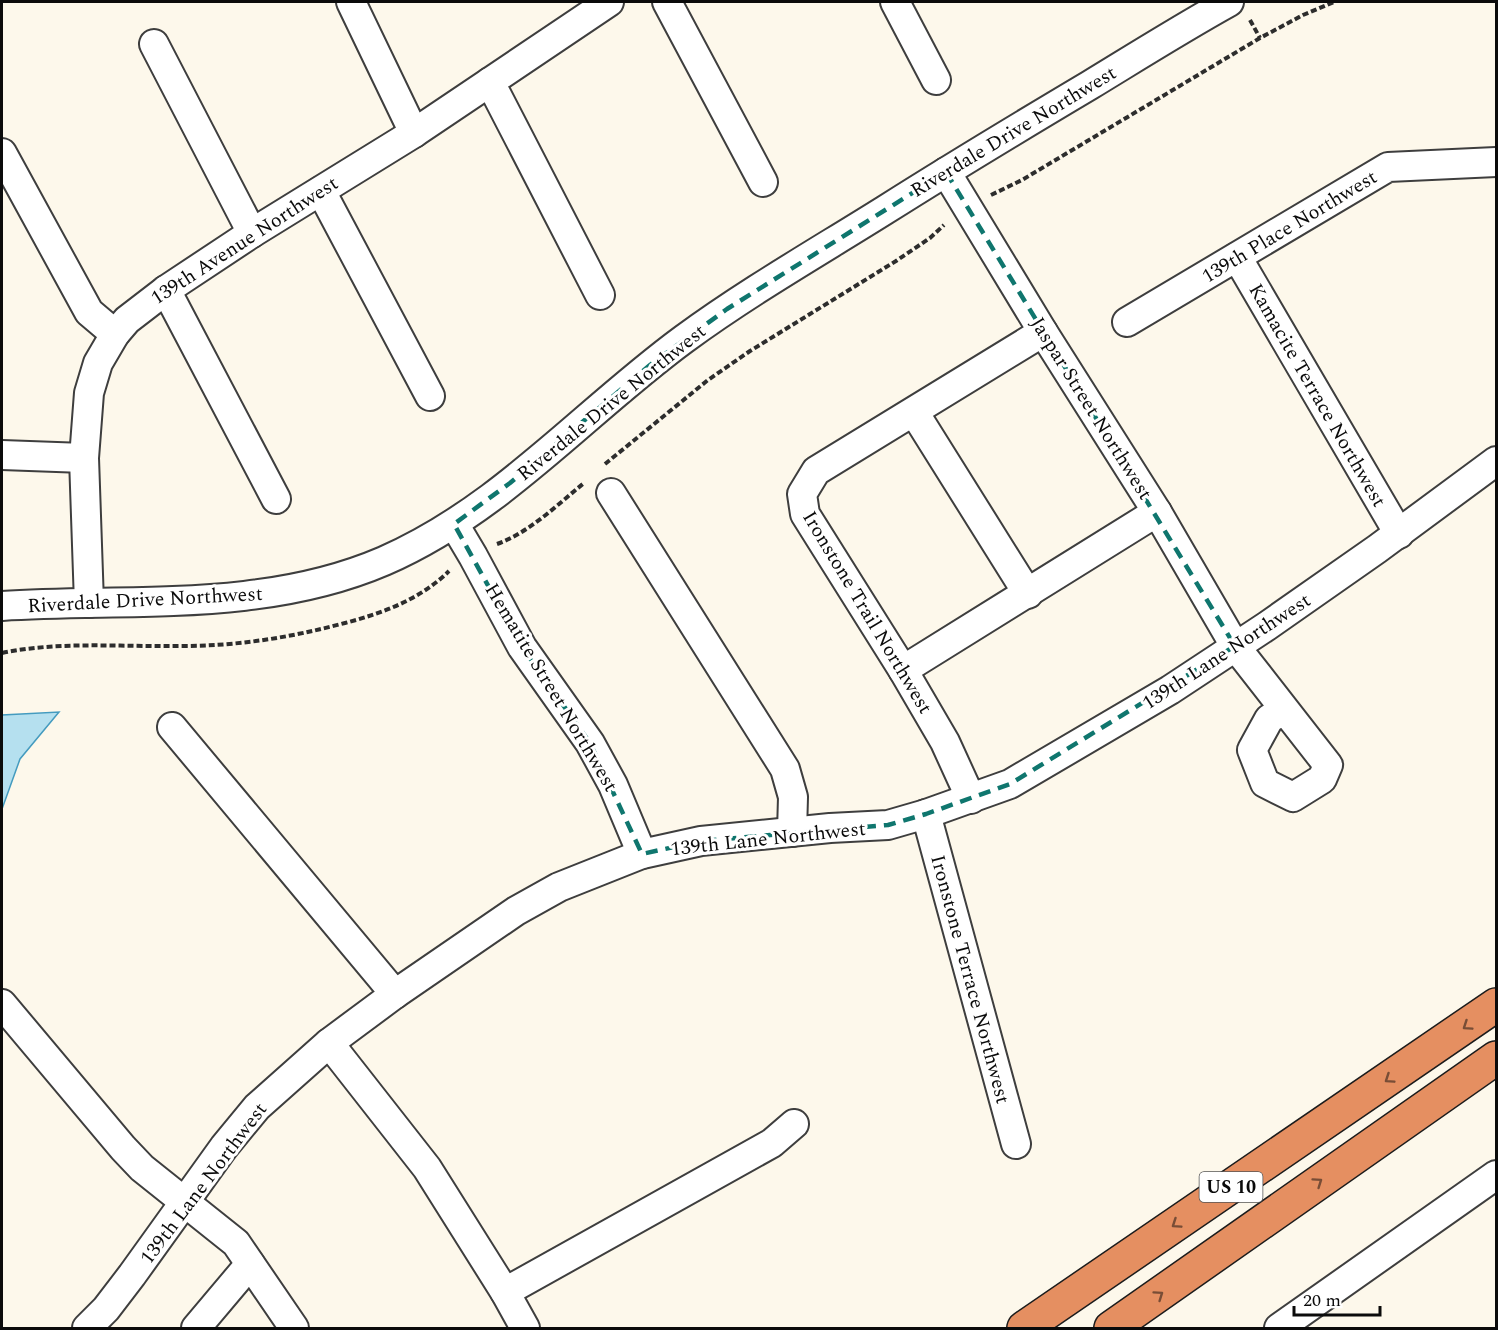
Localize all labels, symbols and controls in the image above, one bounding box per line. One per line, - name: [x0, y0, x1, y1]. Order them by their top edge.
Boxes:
- street label: Riverdale Drive Northwest: [905, 58, 1122, 205]
- street label: 139th Place Northwest: [1196, 163, 1383, 291]
- street label: 139th Avenue Northwest: [145, 169, 344, 313]
- street label: Kamacite Terrace Northwest: [1241, 278, 1394, 513]
- street label: Jaspar Street Northwest: [1023, 311, 1160, 506]
- street label: Riverdale Drive Northwest: [511, 317, 713, 489]
- street label: Ironstone Trail Northwest: [794, 505, 940, 720]
- street label: Hematite Street Northwest: [477, 577, 626, 798]
- street label: Riverdale Drive Northwest: [27, 579, 263, 621]
- street label: 139th Lane Northwest: [1136, 586, 1317, 718]
- street label: 139th Lane Northwest: [669, 814, 867, 864]
- street label: Ironstone Terrace Northwest: [922, 851, 1018, 1107]
- one-way arrow: [1463, 1018, 1473, 1030]
- one-way arrow: [1385, 1072, 1396, 1083]
- street label: 139th Lane Northwest: [133, 1096, 275, 1271]
- road number: US 10: [1200, 1172, 1262, 1202]
- one-way arrow: [1312, 1179, 1323, 1190]
- one-way arrow: [1172, 1217, 1183, 1228]
- scale bar: [1294, 1279, 1380, 1317]
- text: 20 m: [1303, 1287, 1341, 1314]
- one-way arrow: [1152, 1291, 1163, 1302]

